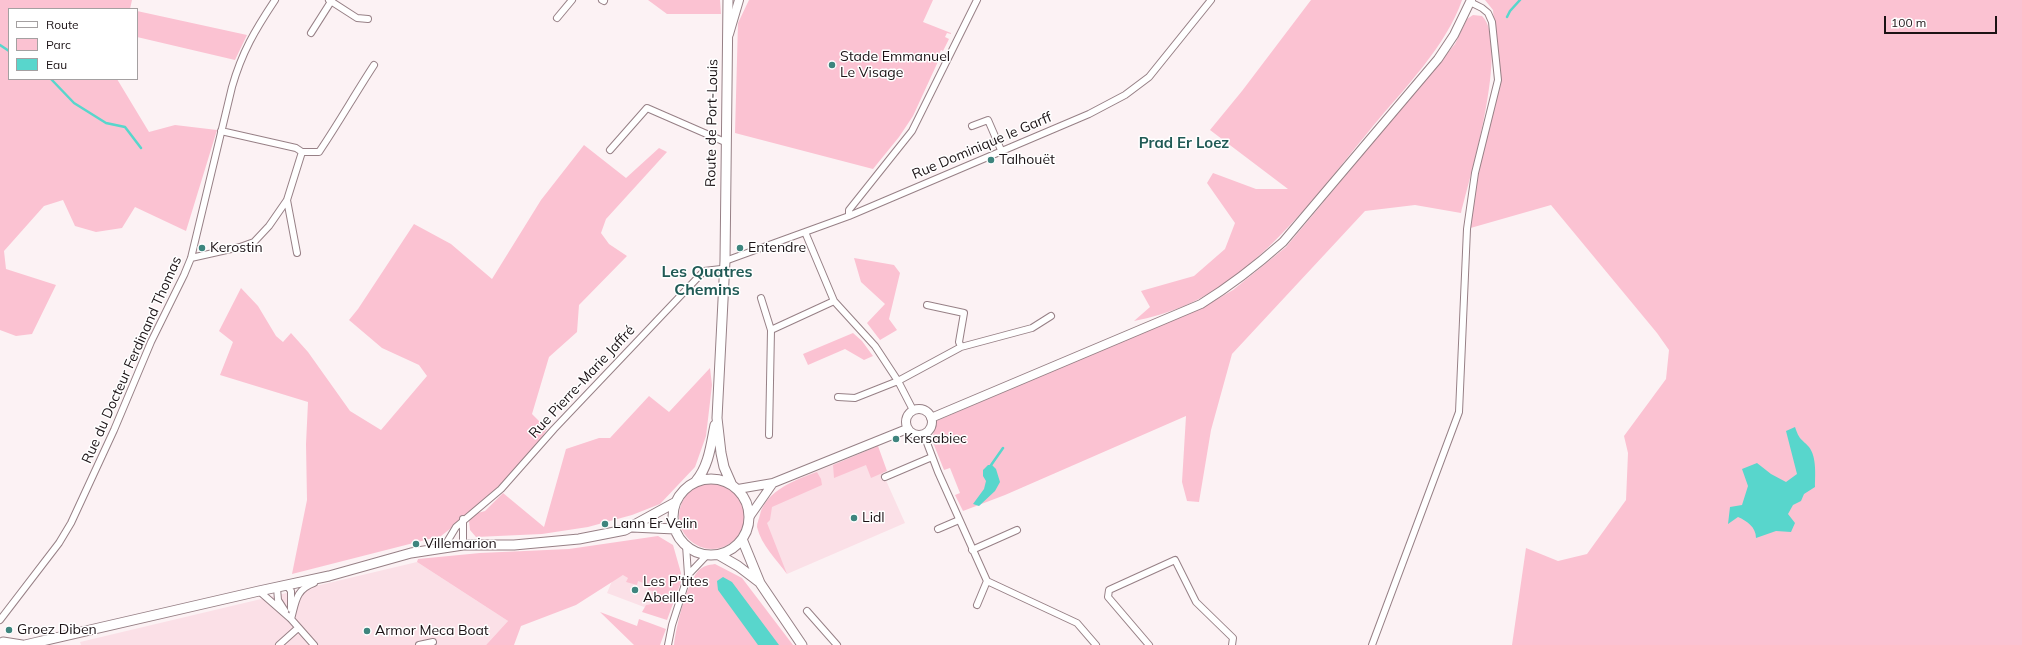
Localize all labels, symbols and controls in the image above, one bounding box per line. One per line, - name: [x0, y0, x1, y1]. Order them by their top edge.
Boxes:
- legend: [8, 8, 138, 80]
- scale bar: [1886, 8, 1999, 34]
- text: 100 m: [1891, 15, 1926, 30]
- text: Route: [46, 17, 79, 32]
- text: Parc: [46, 37, 71, 52]
- place label: Stade Emmanuel Le Visage: [840, 49, 950, 82]
- text: Eau: [46, 57, 67, 72]
- street label: Route de Port-Louis: [702, 59, 722, 187]
- marker: Stade Emmanuel Le Visage: [827, 60, 837, 70]
- street label: Rue Dominique le Garff: [910, 109, 1054, 183]
- district label: Prad Er Loez: [1139, 134, 1229, 152]
- place label: Talhouët: [999, 152, 1055, 168]
- marker: Talhouët: [986, 155, 996, 165]
- place label: Kerostin: [210, 240, 263, 256]
- place label: Entendre: [748, 240, 806, 256]
- marker: Kerostin: [197, 243, 207, 253]
- marker: Entendre: [735, 243, 745, 253]
- street label: Rue du Docteur Ferdinand Thomas: [79, 254, 185, 466]
- district label: Les Quatres Chemins: [661, 262, 753, 300]
- street label: Rue Pierre-Marie Jaffré: [525, 322, 639, 442]
- place label: Kersabiec: [904, 431, 967, 447]
- marker: Kersabiec: [891, 434, 901, 444]
- place label: Lidl: [862, 510, 885, 526]
- marker: Lidl: [849, 513, 859, 523]
- place label: Lann Er Velin: [613, 516, 697, 532]
- marker: Lann Er Velin: [600, 519, 610, 529]
- place label: Villemarion: [424, 536, 497, 552]
- marker: Villemarion: [411, 539, 421, 549]
- place label: Les P'tites Abeilles: [643, 574, 709, 606]
- marker: Les P'tites Abeilles: [630, 585, 640, 595]
- place label: Groez Diben: [17, 622, 97, 638]
- place label: Armor Meca Boat: [375, 623, 489, 639]
- marker: Groez Diben: [4, 625, 14, 635]
- marker: Armor Meca Boat: [362, 626, 372, 636]

